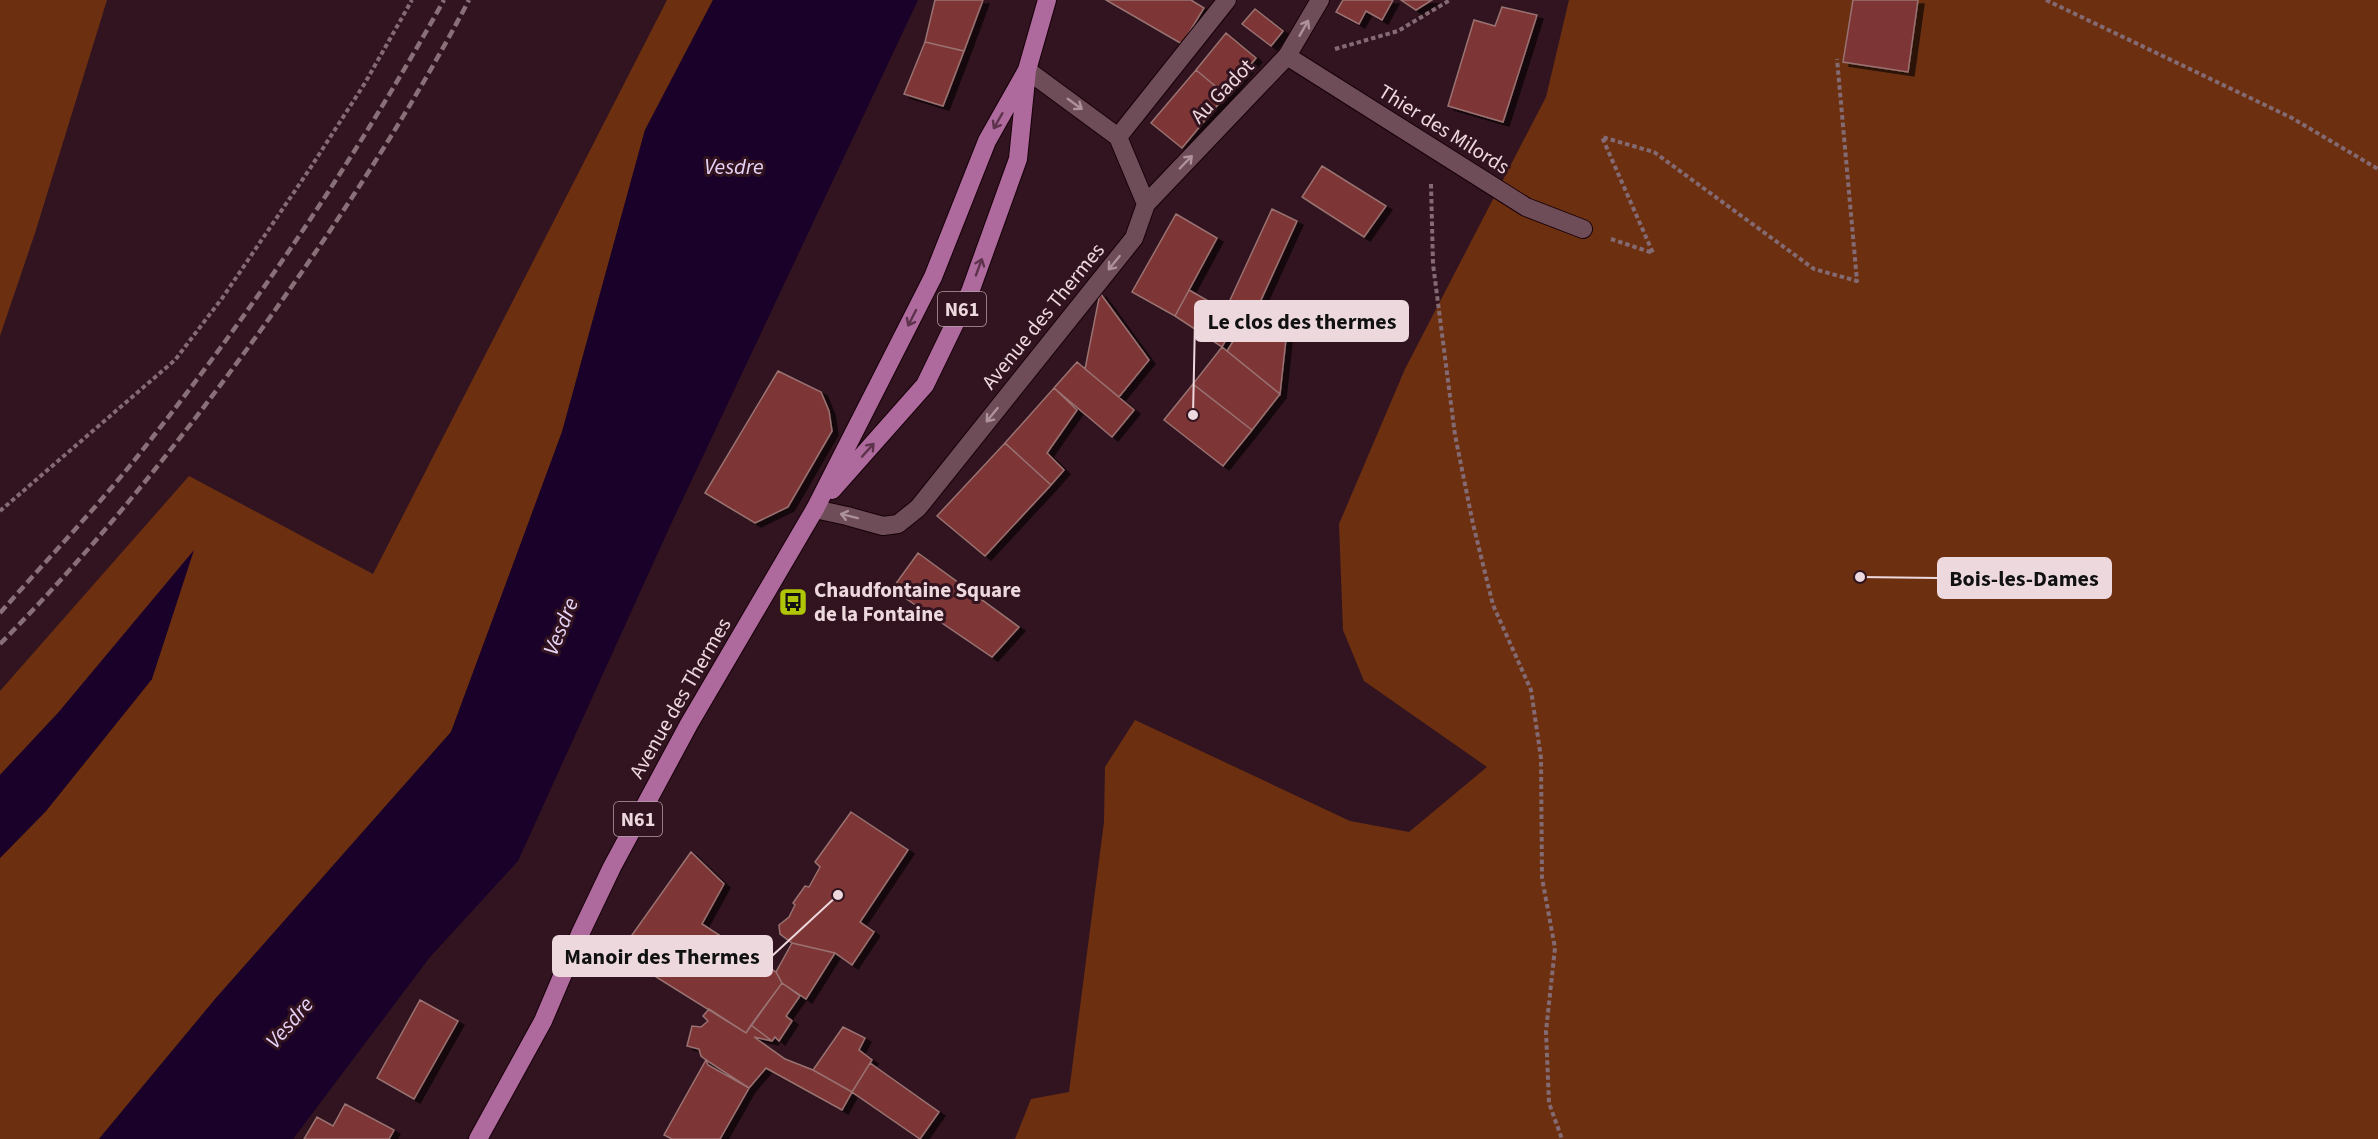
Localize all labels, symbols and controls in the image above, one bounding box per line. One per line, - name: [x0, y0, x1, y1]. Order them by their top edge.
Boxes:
- one-way arrow: [1298, 20, 1310, 37]
- street label: Au Gadot: [1183, 52, 1261, 130]
- street label: Thier des Milords: [1373, 77, 1516, 181]
- one-way arrow: [1066, 98, 1082, 110]
- one-way arrow: [992, 112, 1004, 129]
- water label: Vesdre: [704, 151, 764, 183]
- one-way arrow: [1179, 155, 1193, 170]
- street label: Avenue des Thermes: [974, 236, 1112, 396]
- one-way arrow: [1108, 255, 1121, 271]
- one-way arrow: [974, 259, 985, 277]
- road number: N61: [938, 292, 986, 326]
- callout: Le clos des thermes: [1195, 301, 1408, 341]
- text: Le clos des thermes: [1207, 306, 1397, 338]
- one-way arrow: [905, 309, 917, 327]
- one-way arrow: [986, 407, 999, 423]
- one-way arrow: [861, 443, 875, 458]
- one-way arrow: [840, 510, 859, 522]
- callout: Bois-les-Dames: [1938, 558, 2111, 598]
- text: Bois-les-Dames: [1949, 563, 2099, 595]
- place label: Chaudfontaine Square de la Fontaine: [814, 575, 1021, 629]
- bus stop icon: Chaudfontaine Square de la Fontaine: [777, 586, 809, 618]
- water label: Vesdre: [535, 593, 587, 660]
- street label: Avenue des Thermes: [622, 612, 738, 784]
- road number: N61: [614, 802, 662, 836]
- callout: Manoir des Thermes: [553, 936, 772, 976]
- text: Manoir des Thermes: [564, 941, 760, 973]
- water label: Vesdre: [258, 990, 321, 1056]

